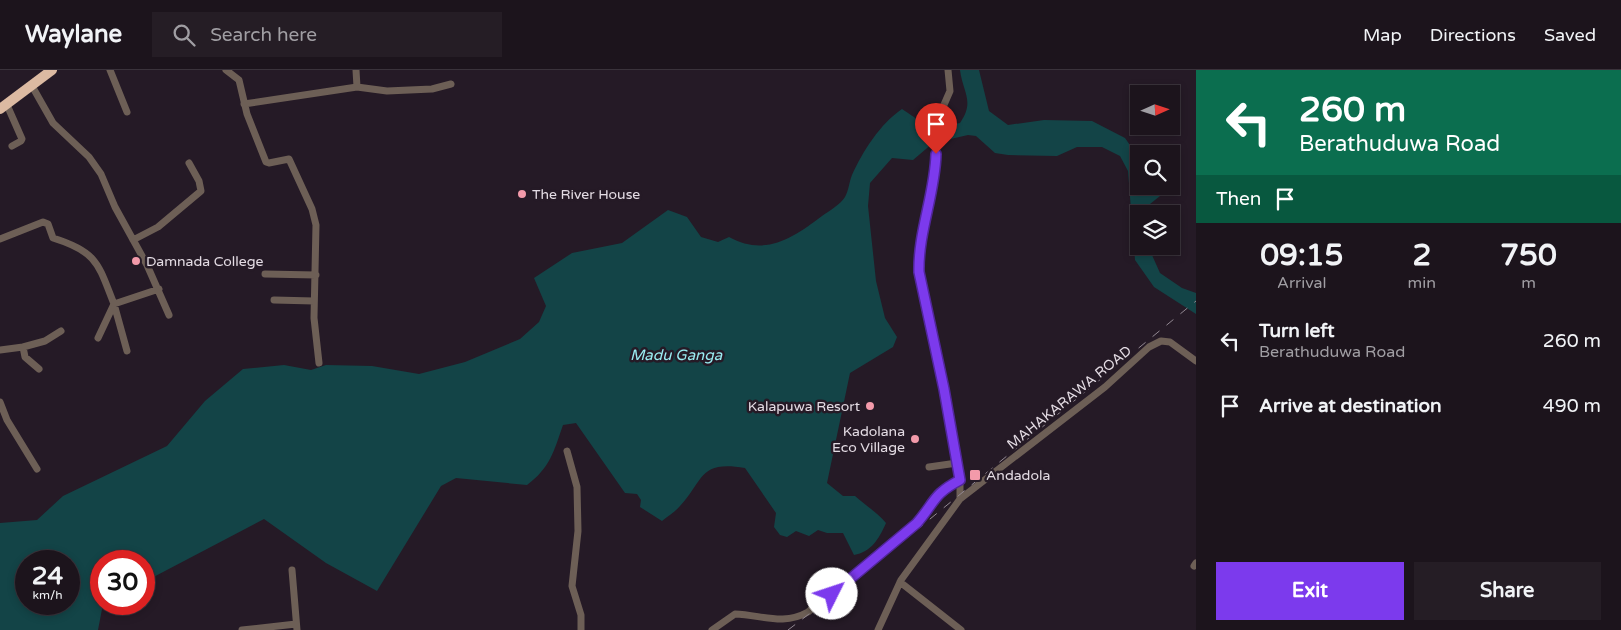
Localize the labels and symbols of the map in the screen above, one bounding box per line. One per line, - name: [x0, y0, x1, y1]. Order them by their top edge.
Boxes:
- north arrow: [1130, 85, 1180, 135]
- pin: [915, 103, 957, 154]
- place label: The River House: [532, 186, 640, 203]
- marker: The River House: [516, 188, 528, 200]
- place label: Damnada College: [146, 253, 264, 270]
- marker: Damnada College: [130, 255, 142, 267]
- street label: MAHAKARAWA ROAD: [1004, 342, 1135, 453]
- water label: Madu Ganga: [630, 346, 723, 364]
- place label: Kalapuwa Resort: [748, 398, 861, 415]
- marker: Kalapuwa Resort: [864, 400, 876, 412]
- place label: Kadolana Eco Village: [832, 423, 905, 456]
- marker: Kadolana Eco Village: [909, 433, 921, 445]
- place label: Andadola: [986, 467, 1050, 484]
- marker: Andadola: [968, 468, 982, 482]
- speed limit sign: 30: [90, 550, 155, 615]
- position arrow: [805, 567, 857, 619]

